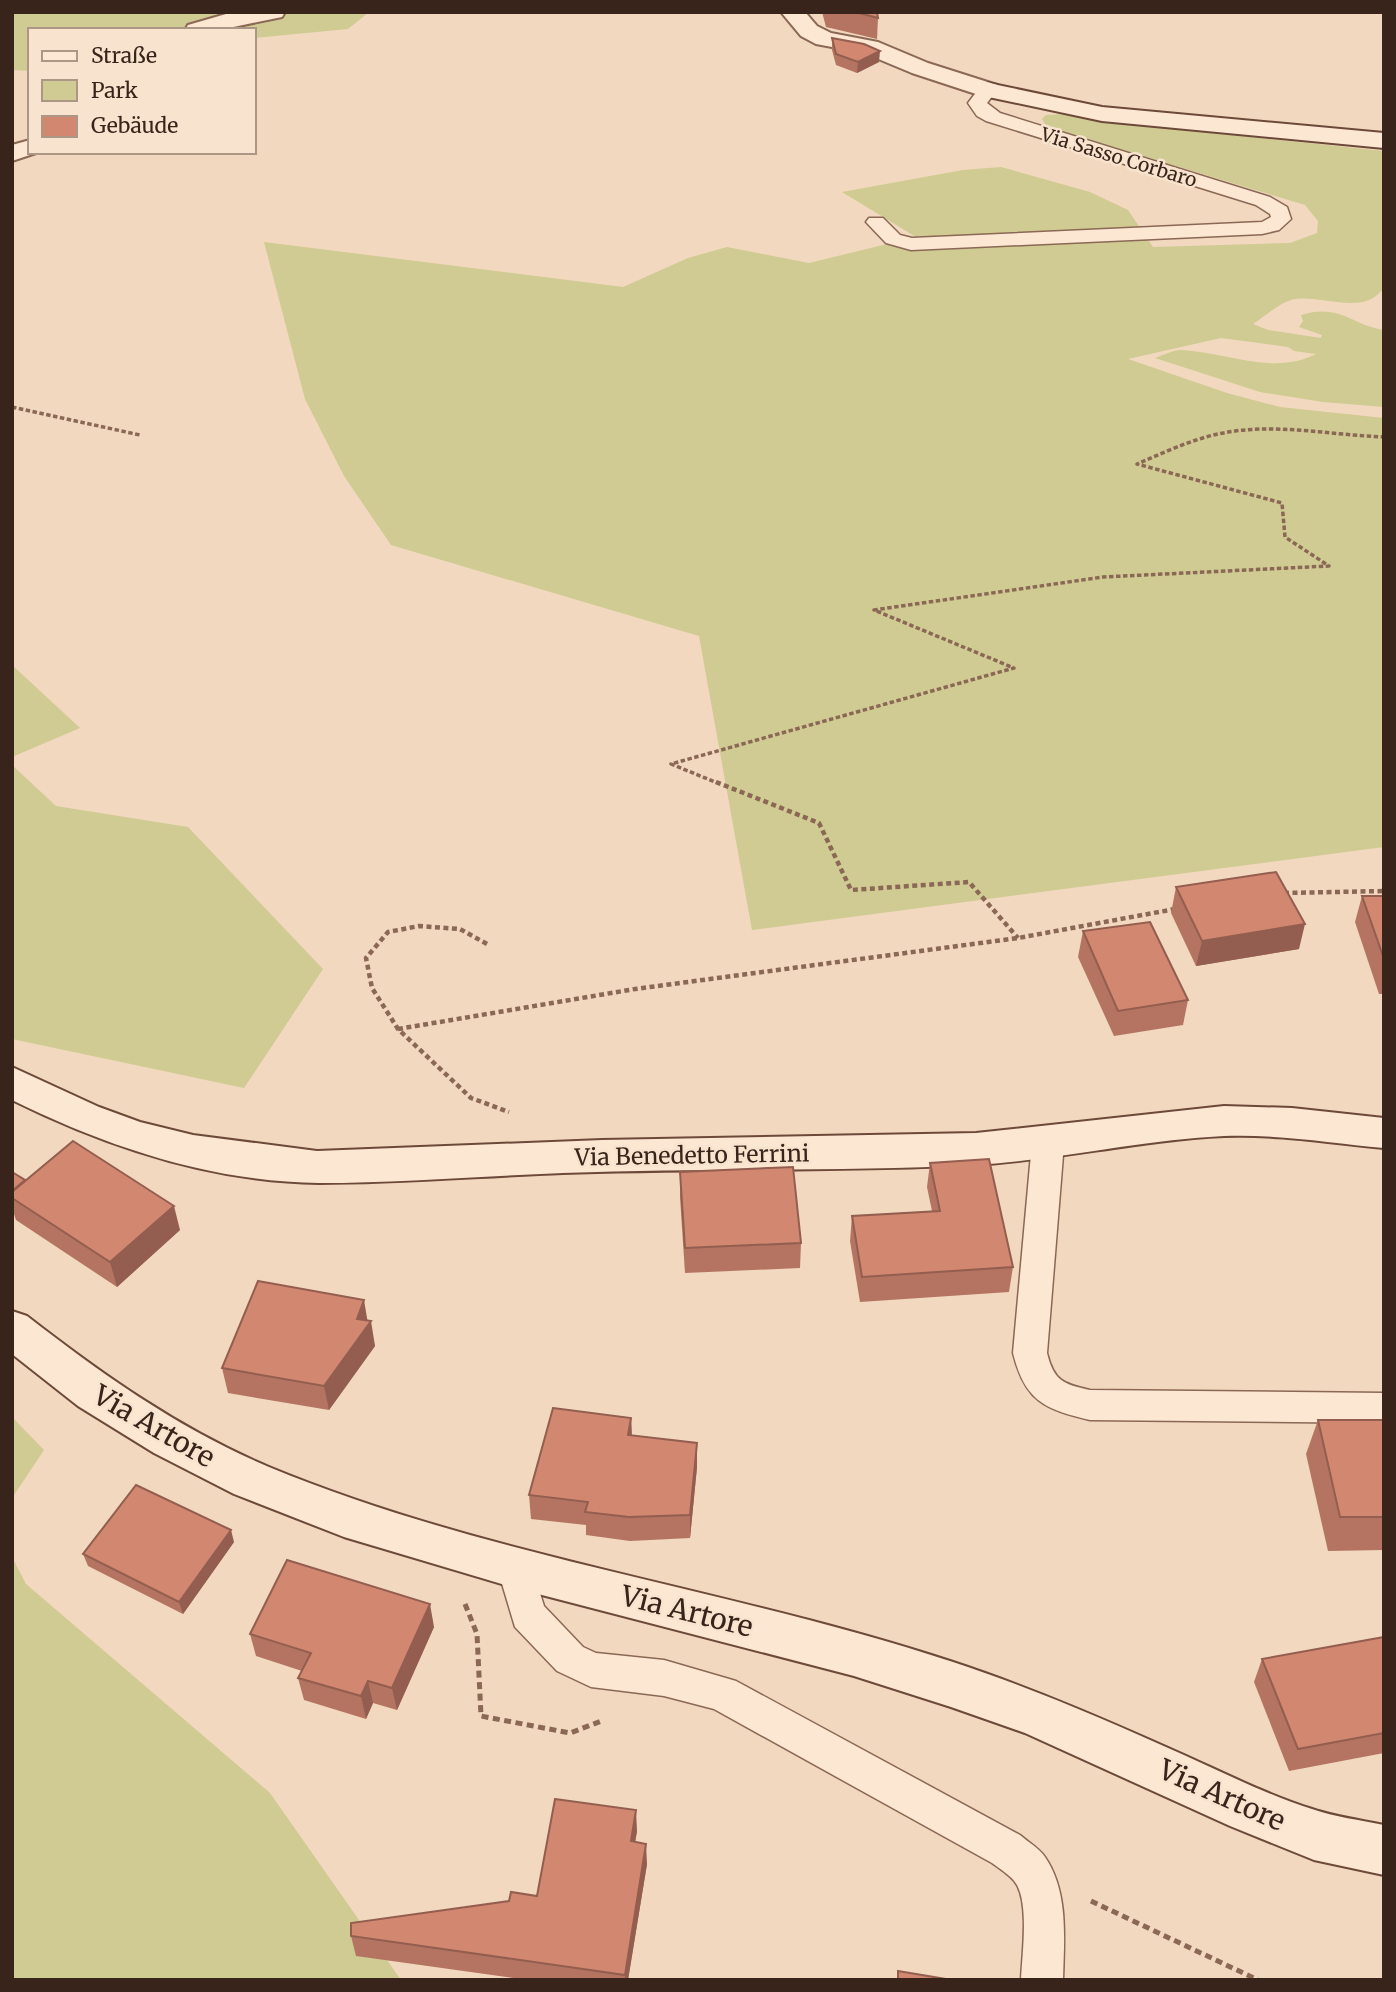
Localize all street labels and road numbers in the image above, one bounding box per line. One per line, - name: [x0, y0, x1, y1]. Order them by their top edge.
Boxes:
- street label: Via Sasso Corbaro: [1037, 122, 1200, 192]
- street label: Via Benedetto Ferrini: [573, 1138, 810, 1172]
- street label: Via Artore: [86, 1376, 221, 1475]
- street label: Via Artore: [616, 1577, 757, 1645]
- street label: Via Artore: [1152, 1751, 1291, 1839]

